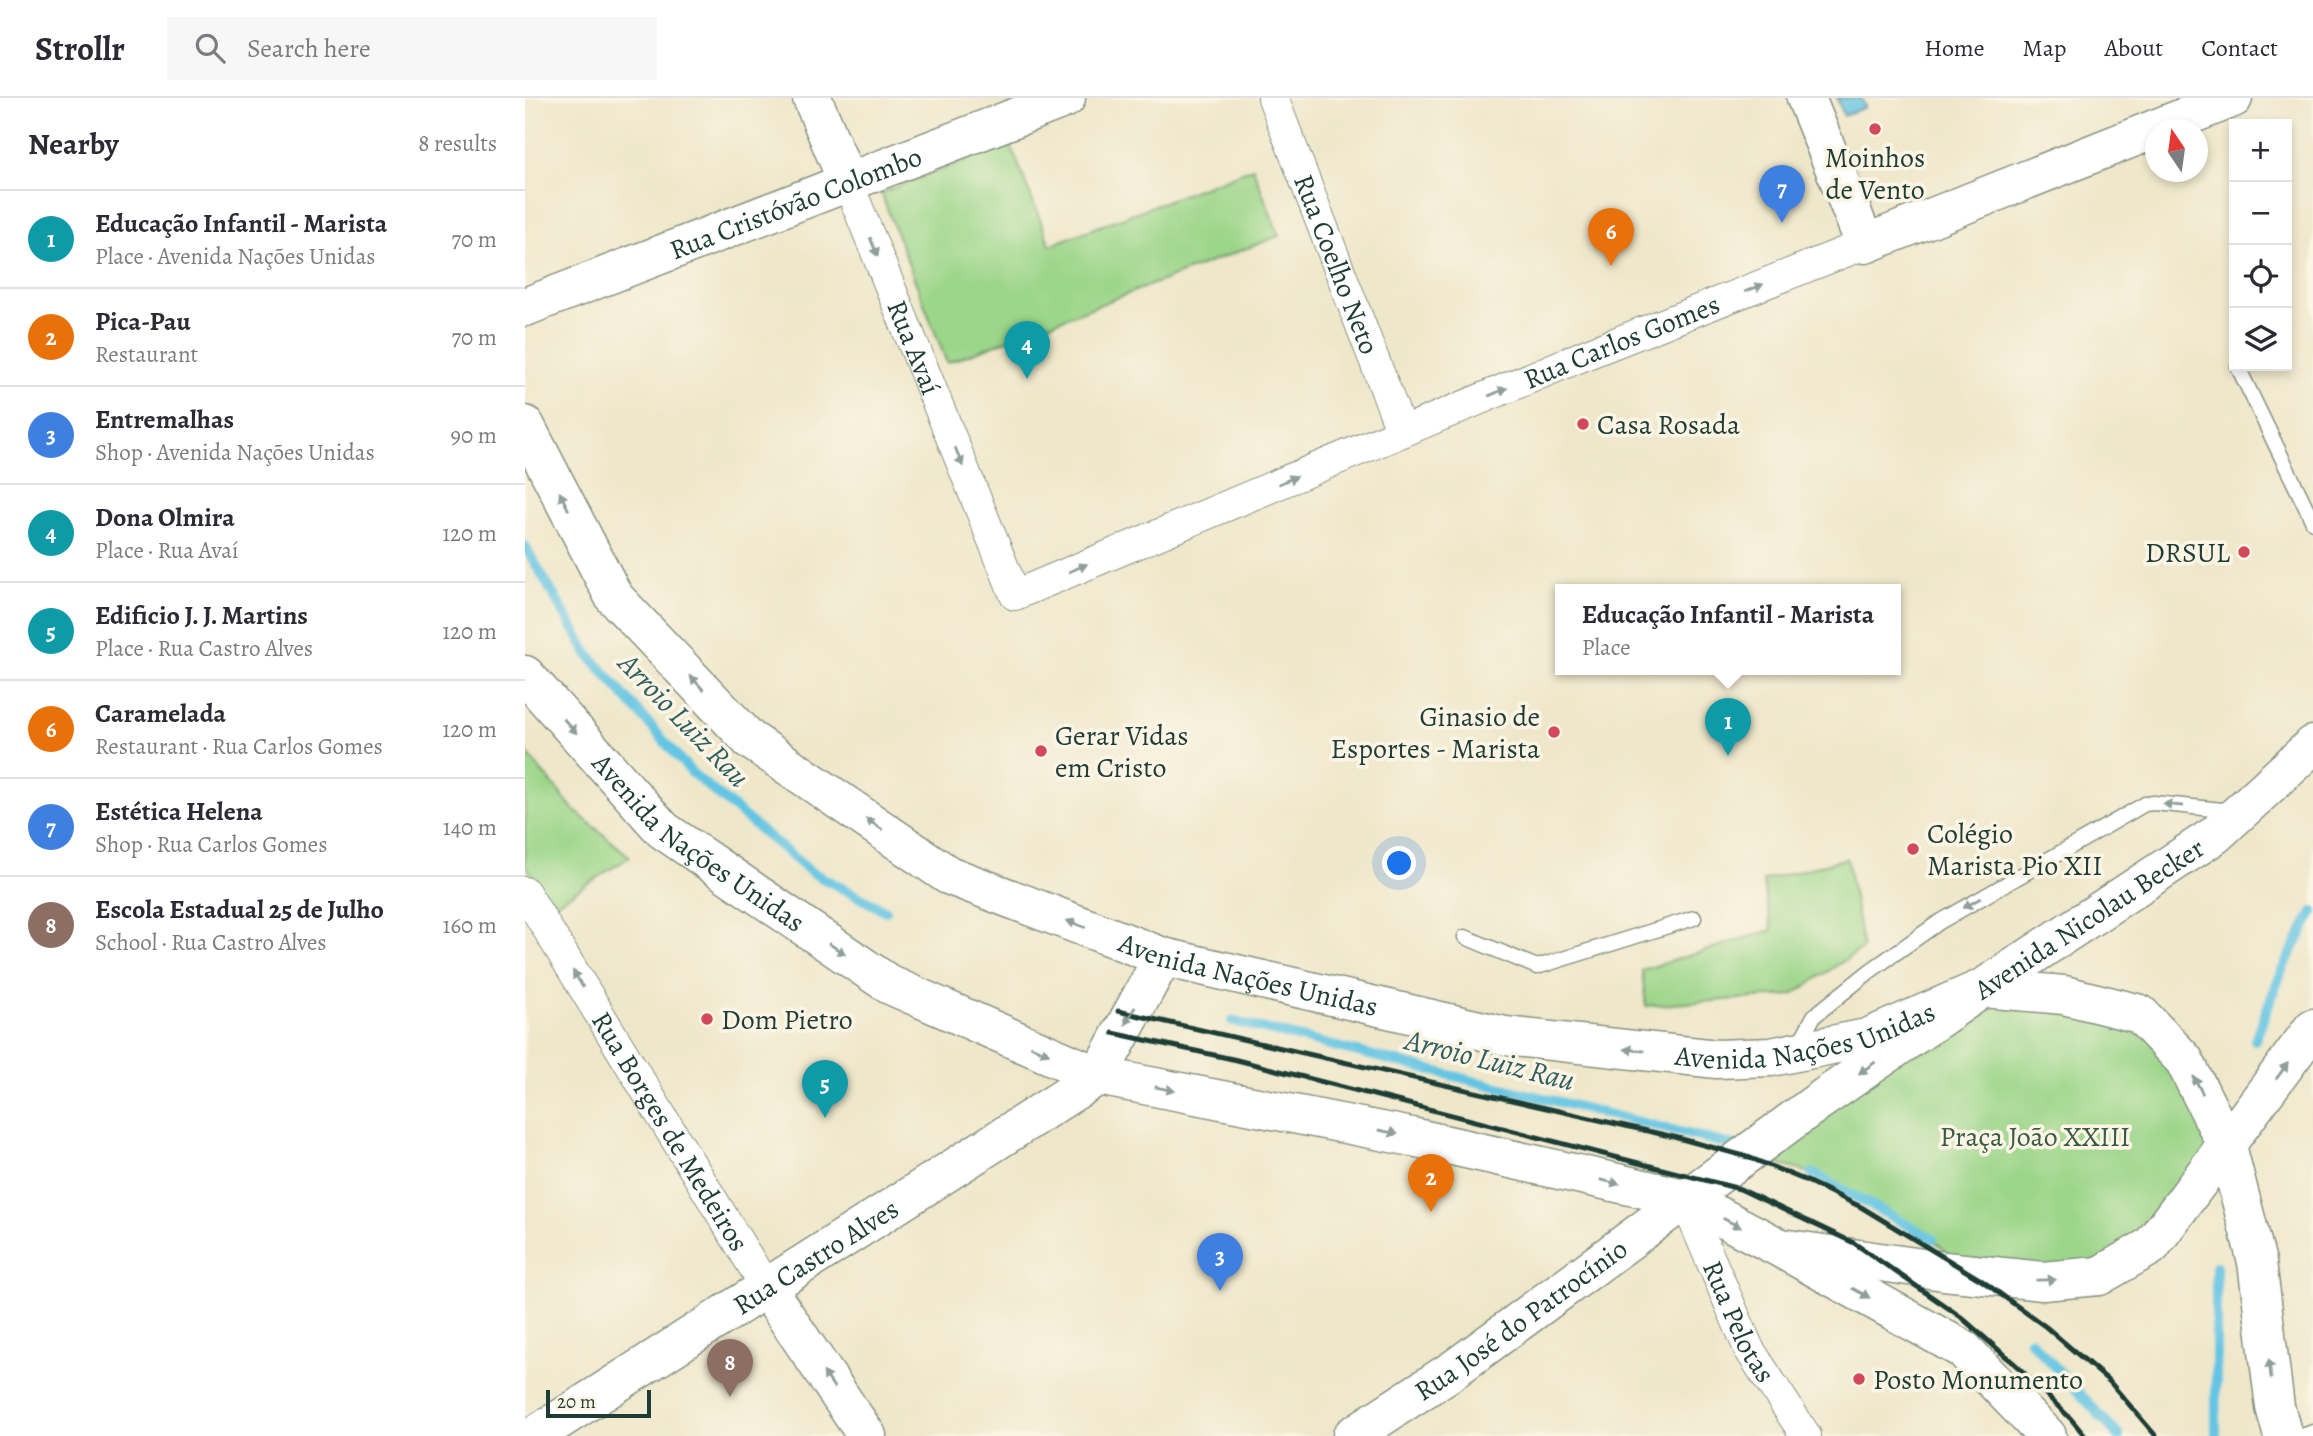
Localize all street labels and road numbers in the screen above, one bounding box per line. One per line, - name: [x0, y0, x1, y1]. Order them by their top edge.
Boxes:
- street label: Rua Cristóvão Colombo: [664, 138, 927, 269]
- street label: Rua Coelho Neto: [1284, 169, 1388, 360]
- street label: Rua Carlos Gomes: [1518, 285, 1725, 399]
- street label: Rua Avaí: [877, 294, 950, 400]
- street label: Avenida Nações Unidas: [583, 744, 812, 941]
- street label: Avenida Nicolau Becker: [1966, 829, 2212, 1009]
- street label: Avenida Nações Unidas: [1112, 924, 1382, 1026]
- street label: Avenida Nações Unidas: [1672, 993, 1941, 1079]
- street label: Rua Borges de Medeiros: [582, 1004, 758, 1259]
- street label: Rua Castro Alves: [726, 1190, 906, 1324]
- street label: Rua José do Patrocínio: [1407, 1230, 1635, 1410]
- street label: Rua Pelotas: [1693, 1255, 1784, 1390]

